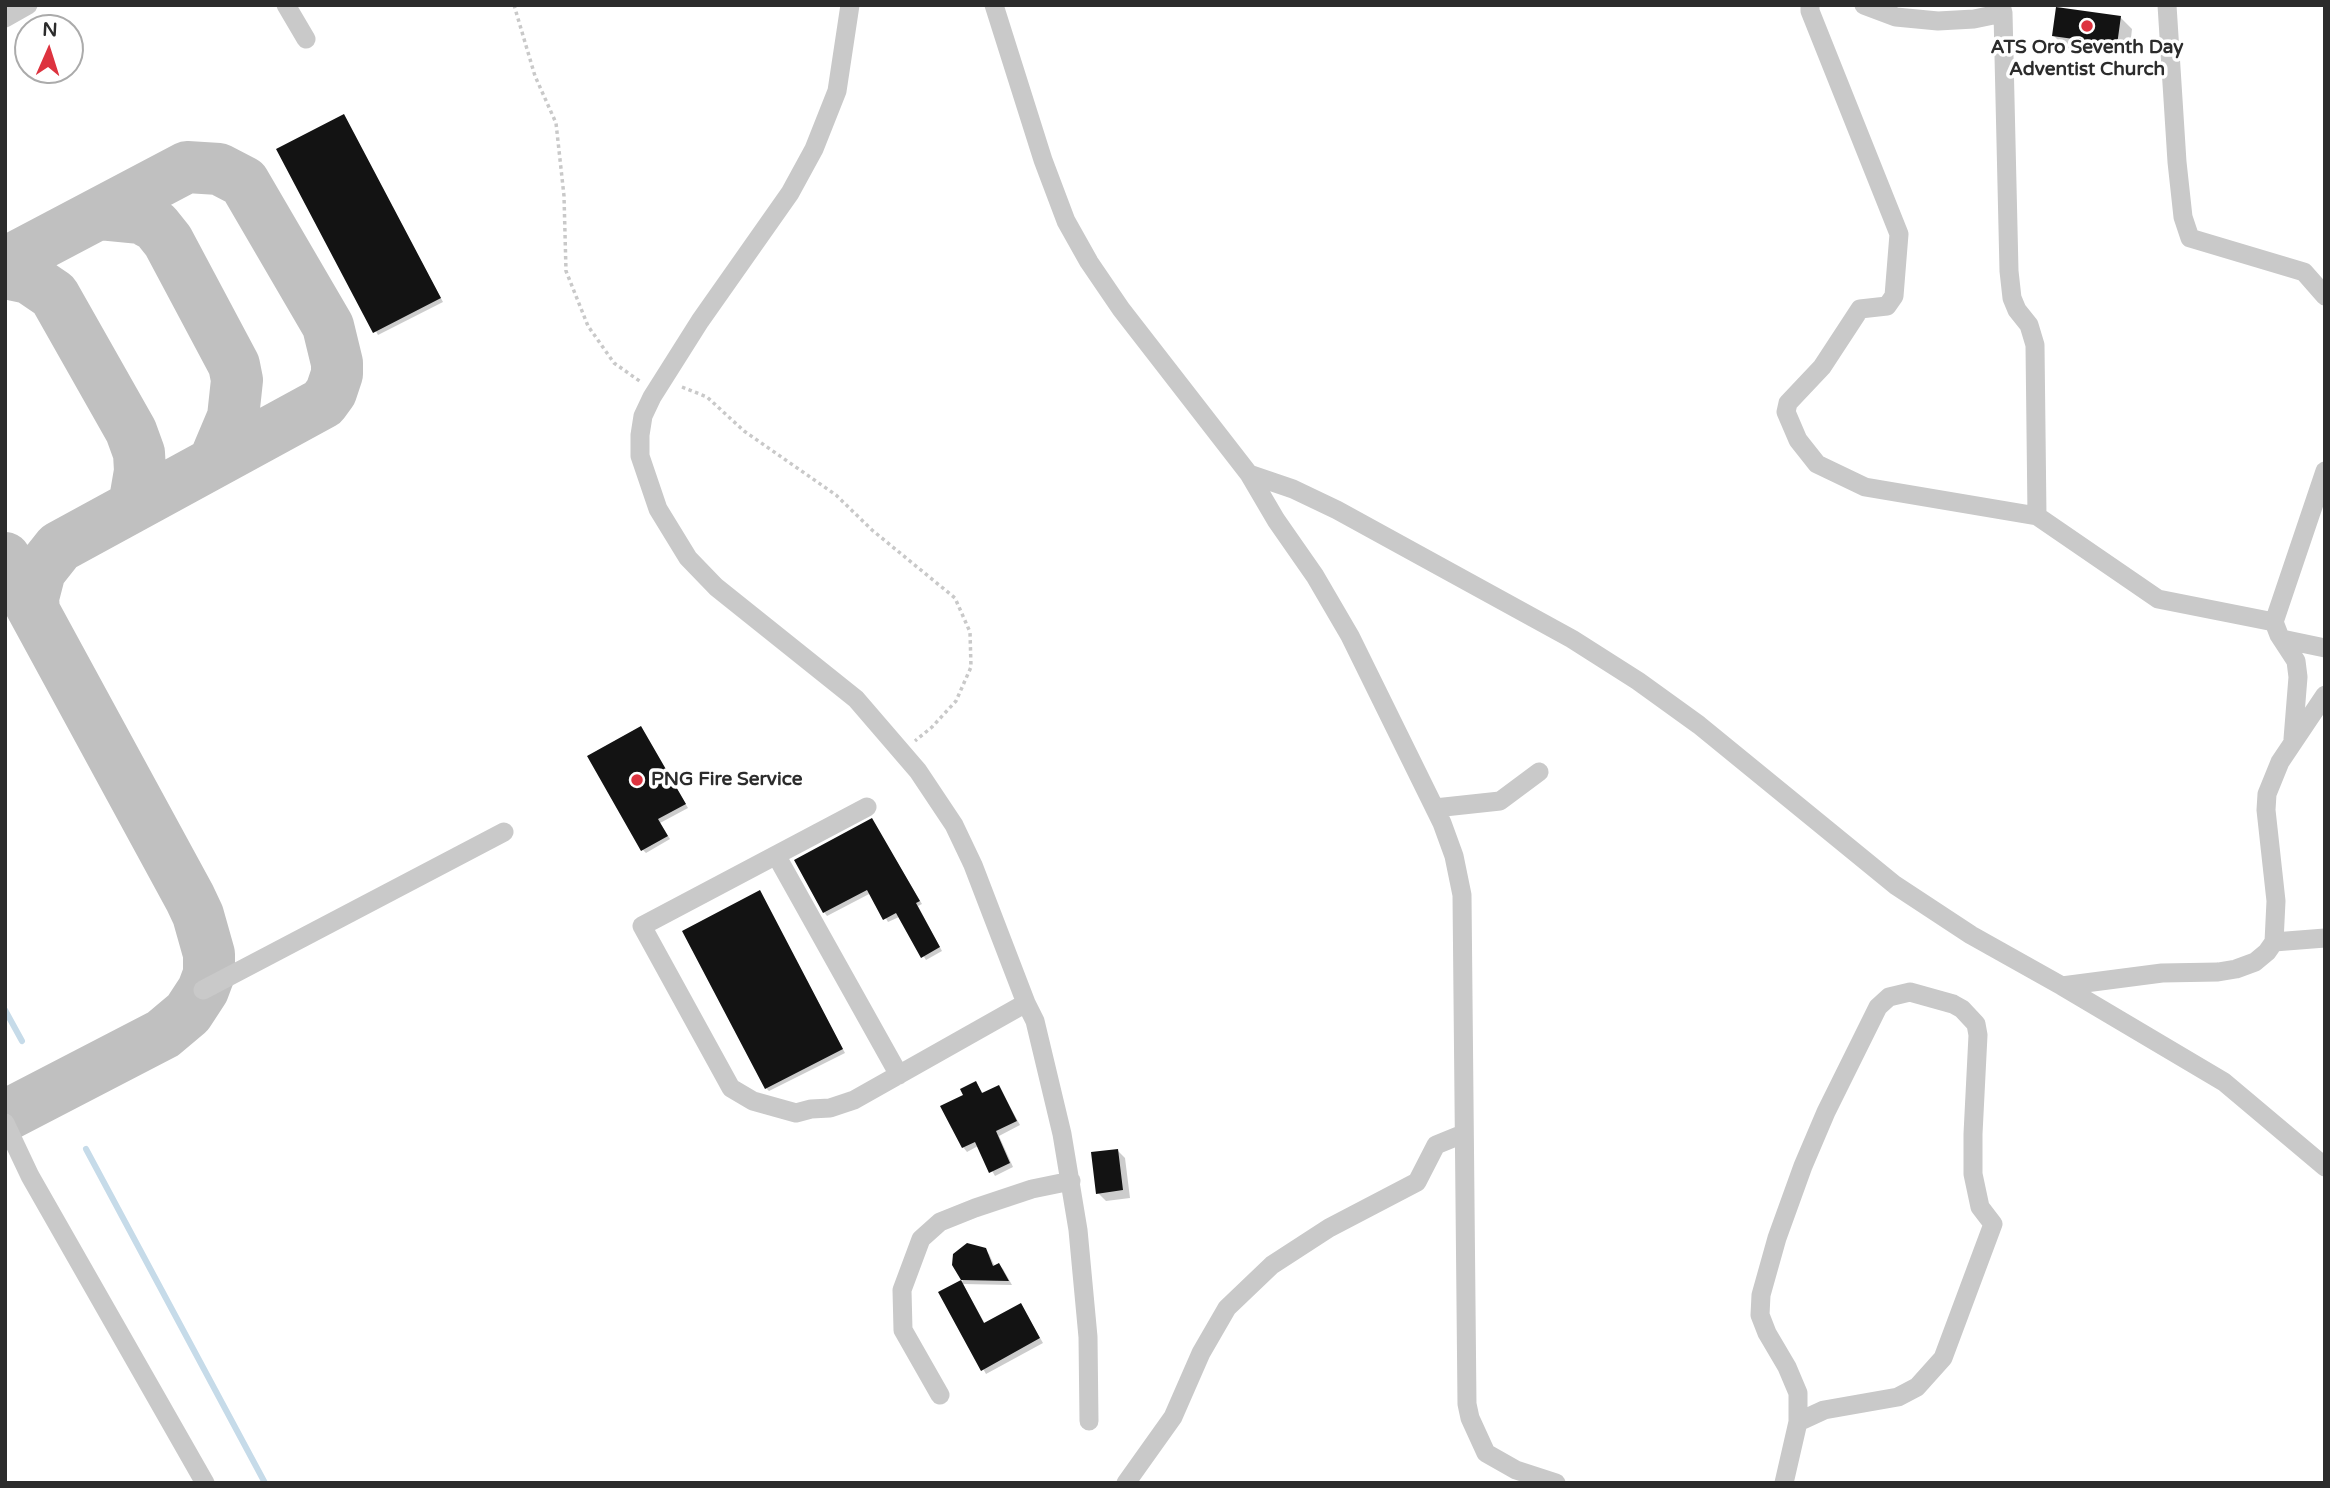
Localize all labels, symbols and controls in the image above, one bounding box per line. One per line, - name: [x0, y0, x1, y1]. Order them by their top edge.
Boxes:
- north arrow: [14, 14, 84, 84]
- marker: ATS Oro Seventh Day Adventist Church: [2079, 18, 2095, 34]
- text: N: [42, 19, 58, 41]
- place label: ATS Oro Seventh Day Adventist Church: [1991, 37, 2183, 81]
- place label: PNG Fire Service: [651, 769, 802, 791]
- marker: PNG Fire Service: [629, 772, 645, 788]

